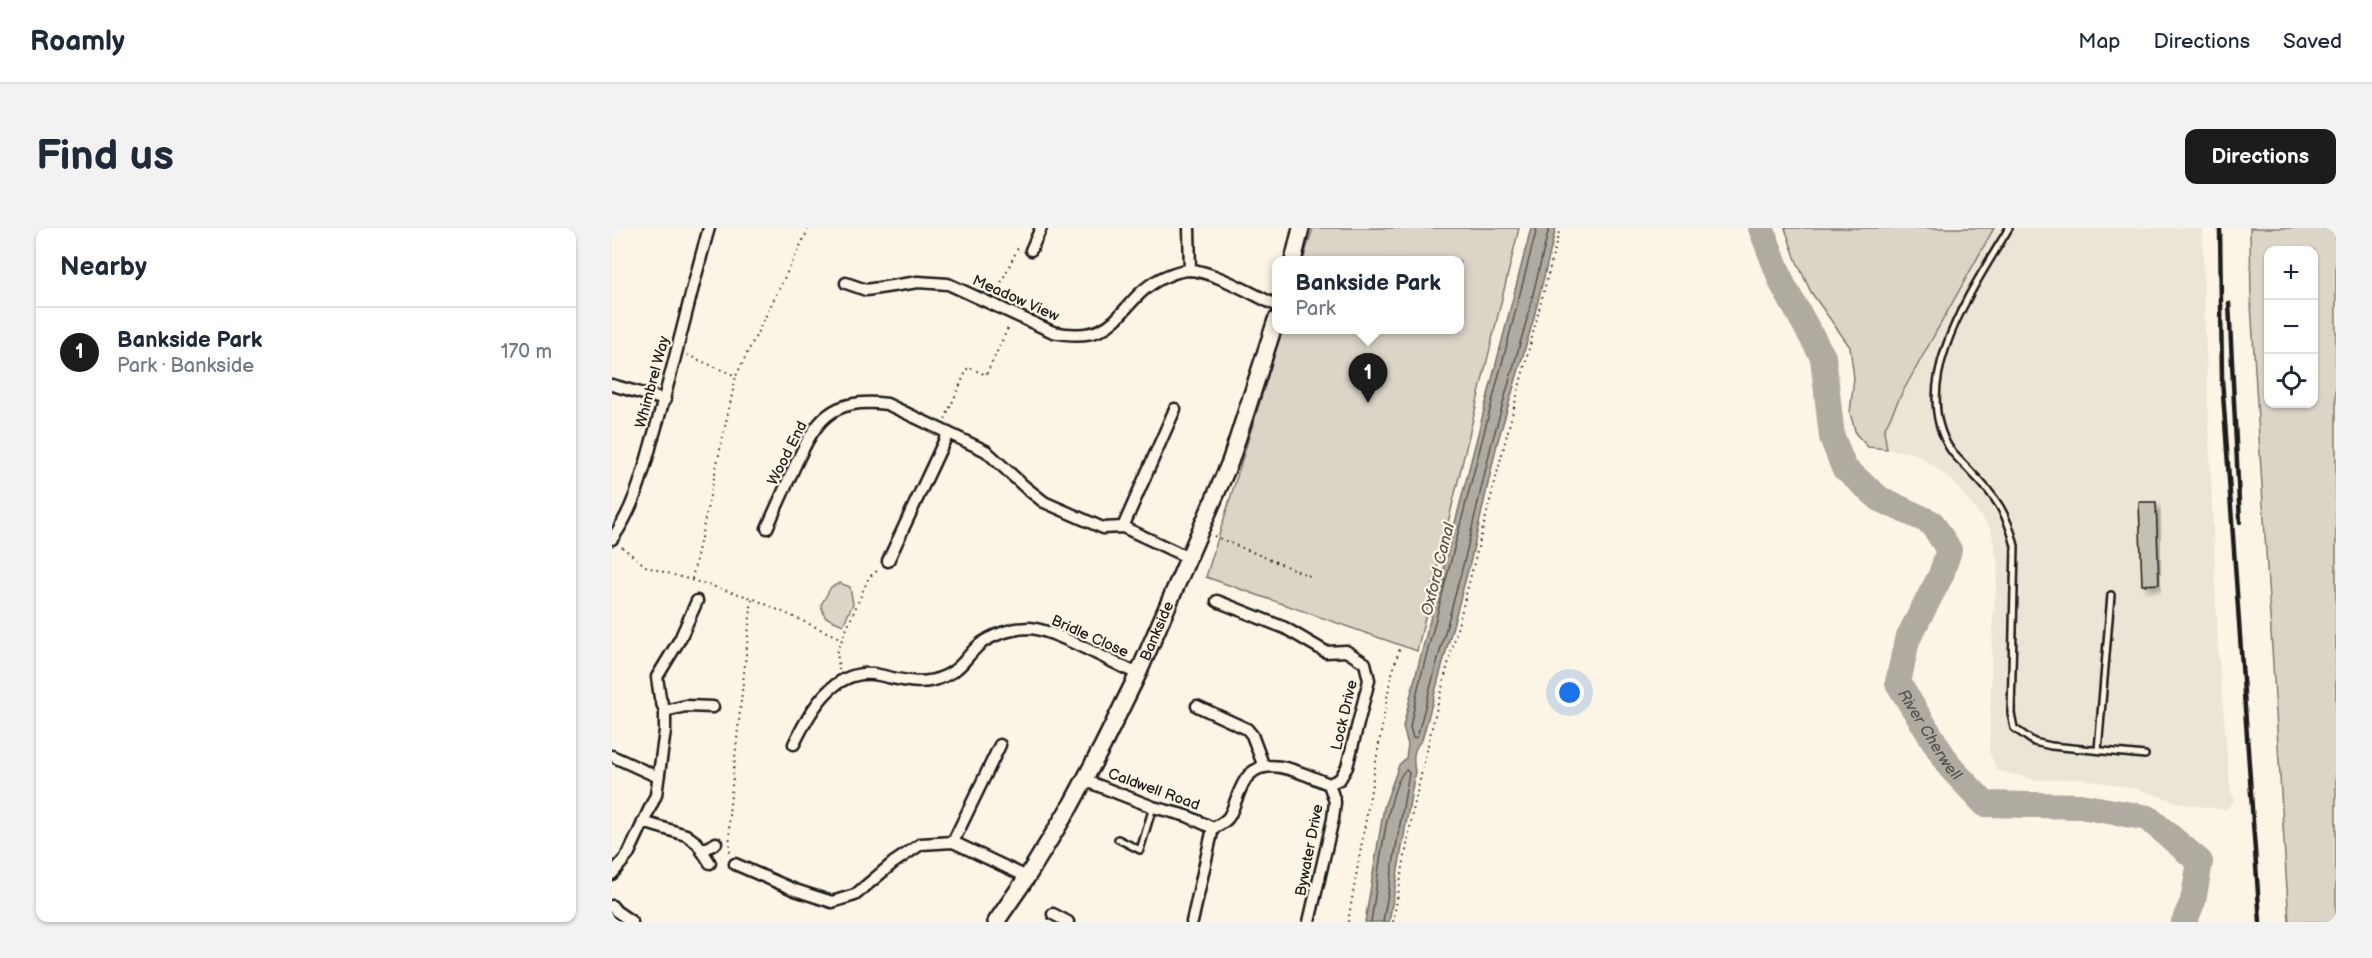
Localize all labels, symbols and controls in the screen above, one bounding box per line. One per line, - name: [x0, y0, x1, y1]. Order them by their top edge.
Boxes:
- text: Roamly: [30, 25, 125, 58]
- text: Map: [2078, 29, 2121, 54]
- text: Directions: [2154, 29, 2250, 54]
- text: Saved: [2283, 29, 2342, 54]
- button: Directions: [2185, 129, 2336, 184]
- text: Find us: [36, 131, 174, 182]
- map controls: [2264, 246, 2318, 408]
- button: +: [2264, 246, 2318, 300]
- text: Nearby: [60, 252, 147, 283]
- popup: [1272, 256, 1464, 334]
- text: Bankside Park: [1295, 270, 1441, 297]
- street label: Meadow View: [970, 271, 1062, 326]
- text: Park: [1295, 297, 1335, 321]
- button: −: [2264, 300, 2318, 354]
- text: Bankside Park: [117, 327, 262, 354]
- street label: Whimbrel Way: [631, 334, 674, 430]
- text: 1: [75, 340, 84, 364]
- text: 170 m: [501, 340, 552, 364]
- text: Park · Bankside: [117, 354, 254, 378]
- pin: 1: [1348, 354, 1388, 403]
- button: locate: [2264, 354, 2318, 408]
- street label: Wood End: [763, 418, 812, 488]
- water label: Oxford Canal: [1418, 520, 1459, 618]
- street label: Bankside: [1136, 598, 1178, 664]
- street label: Bridle Close: [1048, 611, 1132, 662]
- street label: Lock Drive: [1327, 678, 1362, 752]
- your location: [1555, 678, 1584, 707]
- water label: River Cherwell: [1893, 686, 1966, 786]
- street label: Caldwell Road: [1105, 764, 1202, 815]
- street label: Bywater Drive: [1291, 802, 1328, 898]

